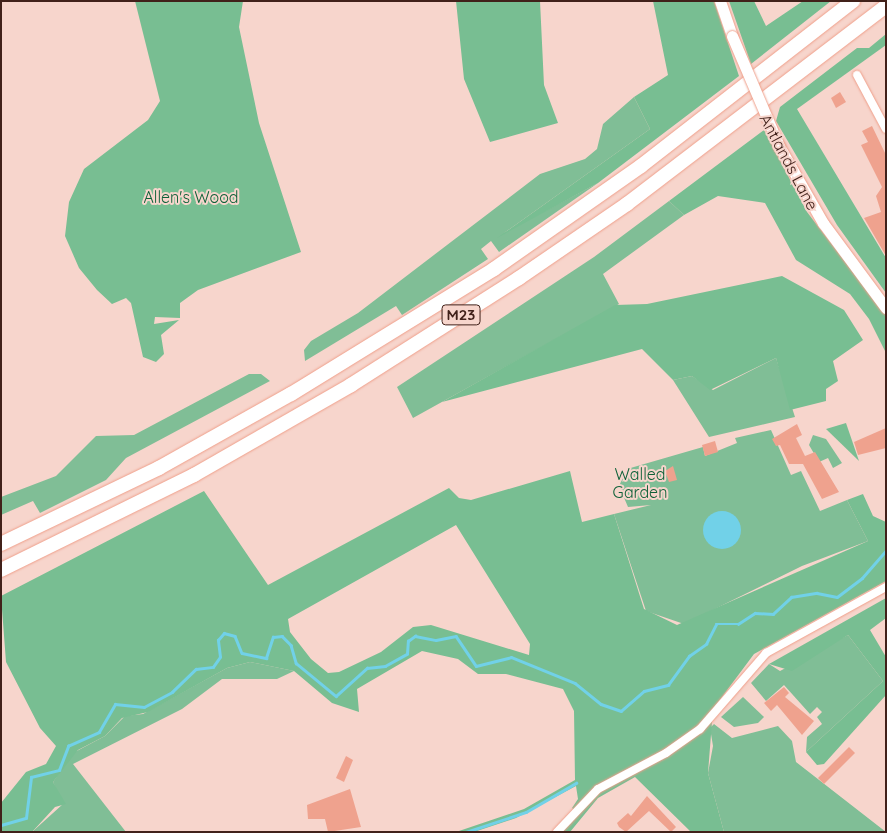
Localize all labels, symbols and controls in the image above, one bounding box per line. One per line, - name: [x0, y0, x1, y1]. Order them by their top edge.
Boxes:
- street label: Antlands Lane: [756, 111, 822, 213]
- park label: Allen's Wood: [143, 187, 239, 207]
- road number: M23: [441, 302, 481, 328]
- park label: Walled Garden: [613, 464, 667, 502]

